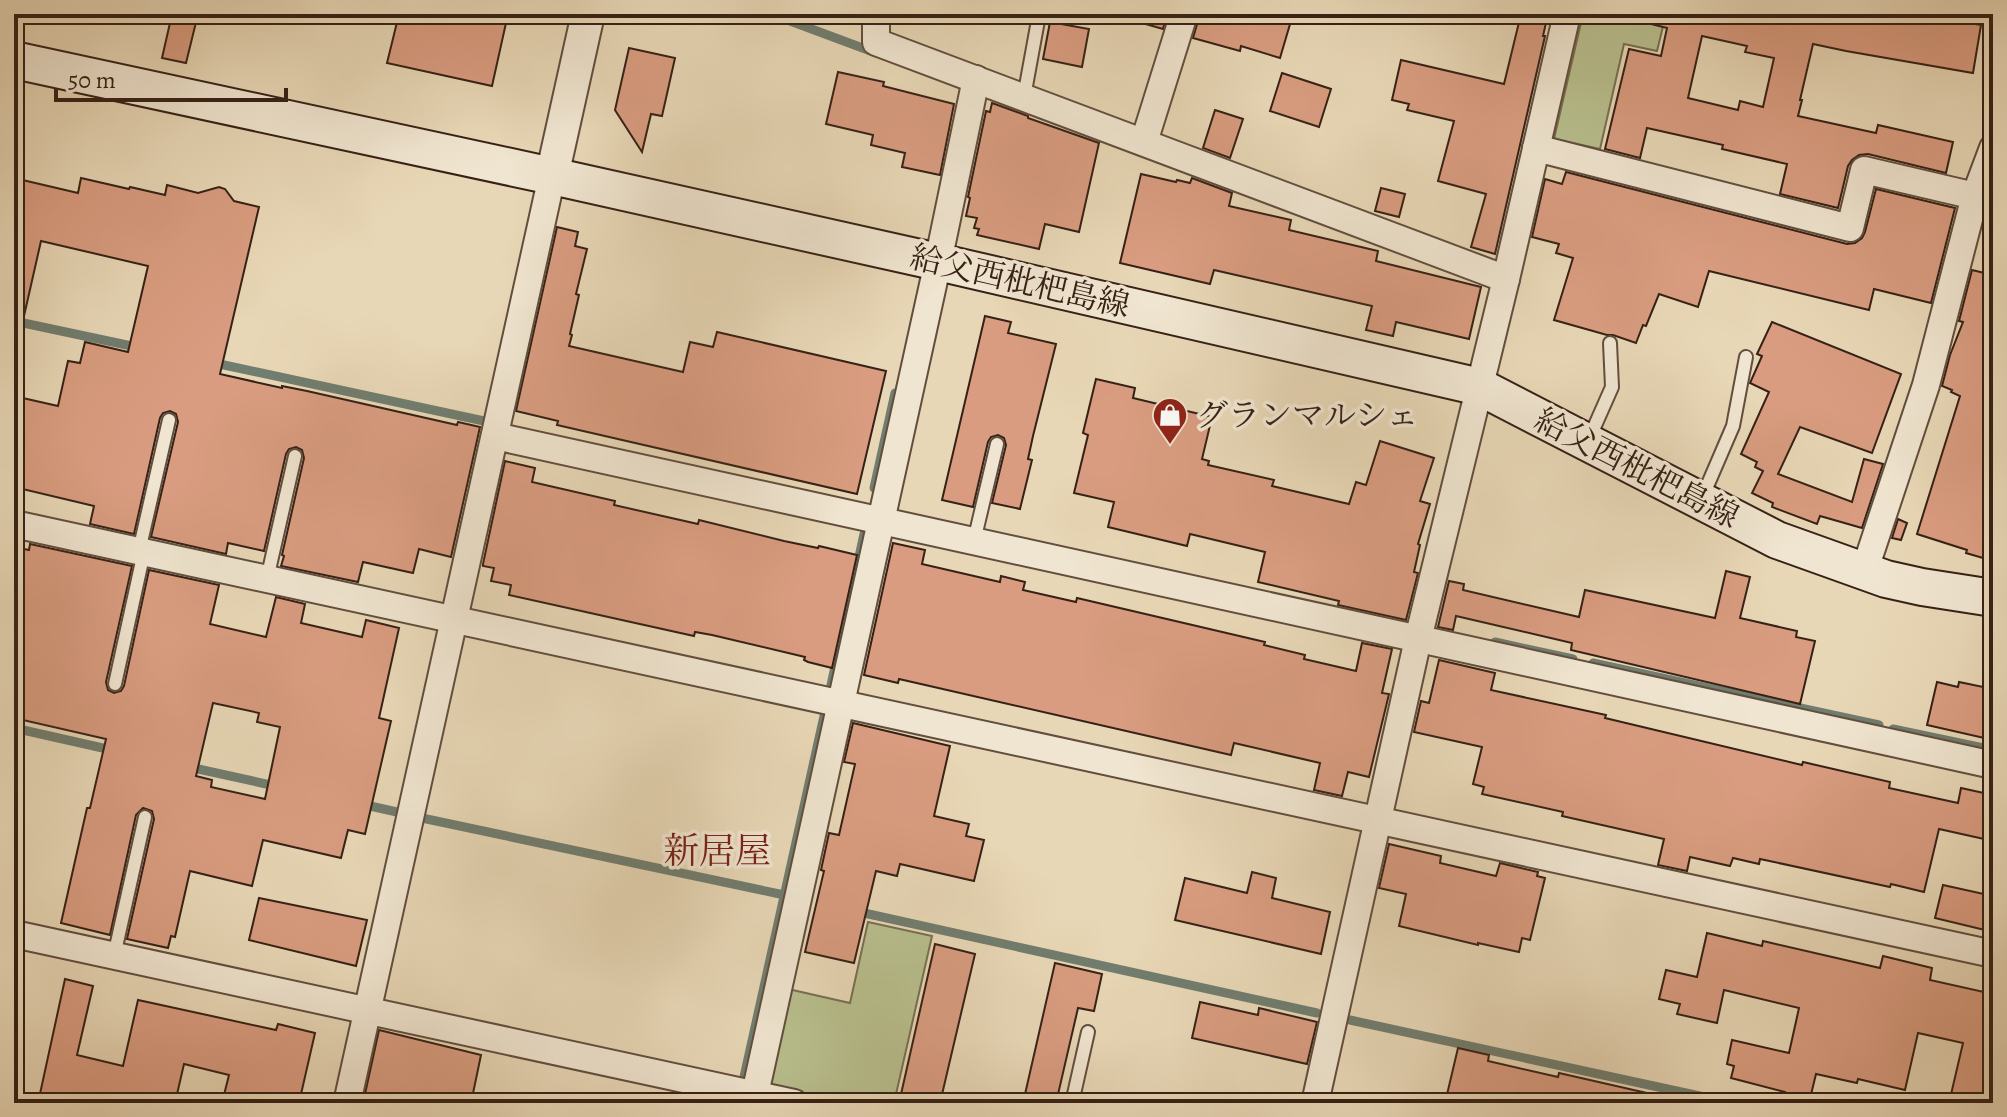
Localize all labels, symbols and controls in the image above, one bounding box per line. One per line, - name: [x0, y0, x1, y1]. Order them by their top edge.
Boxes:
- scale bar: [56, 52, 286, 102]
- text: 50 m: [68, 64, 116, 96]
- street label: 給父西枇杷島線: [906, 234, 1134, 328]
- place label: グランマルシェ: [1196, 393, 1419, 437]
- shop icon: グランマルシェ: [1151, 396, 1189, 446]
- street label: 給父西枇杷島線: [1527, 398, 1747, 538]
- district label: 新居屋: [663, 826, 771, 875]

